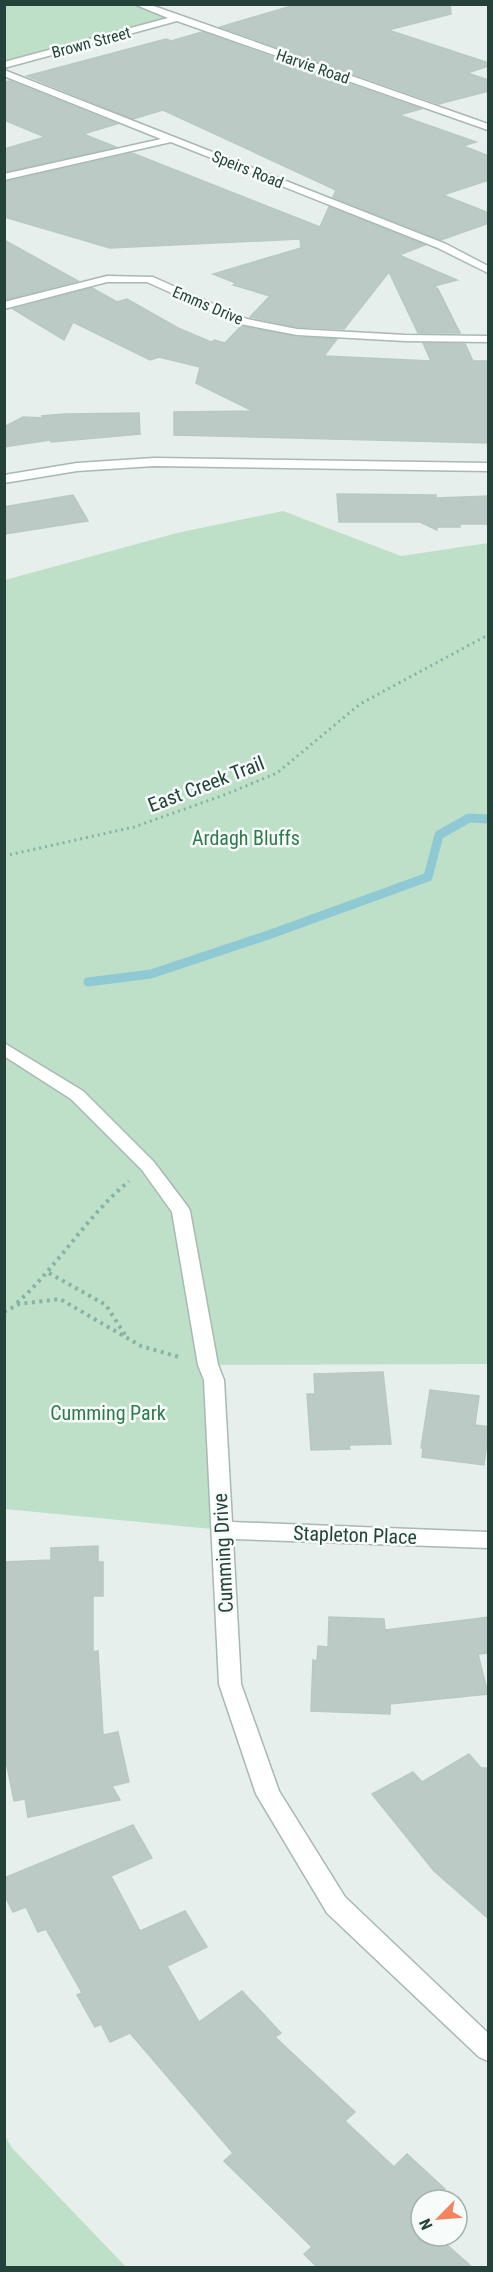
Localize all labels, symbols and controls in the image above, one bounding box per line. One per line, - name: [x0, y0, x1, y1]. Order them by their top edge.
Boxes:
- street label: Brown Street: [50, 23, 133, 62]
- street label: Harvie Road: [274, 45, 352, 88]
- street label: Speirs Road: [209, 147, 286, 192]
- street label: Emms Drive: [170, 282, 246, 329]
- street label: East Creek Trail: [145, 751, 267, 817]
- park label: Ardagh Bluffs: [192, 826, 300, 850]
- park label: Cumming Park: [50, 1401, 166, 1425]
- street label: Cumming Drive: [208, 1493, 238, 1613]
- street label: Stapleton Place: [293, 1521, 417, 1549]
- north arrow: [409, 2188, 469, 2248]
- text: N: [415, 2216, 437, 2233]

